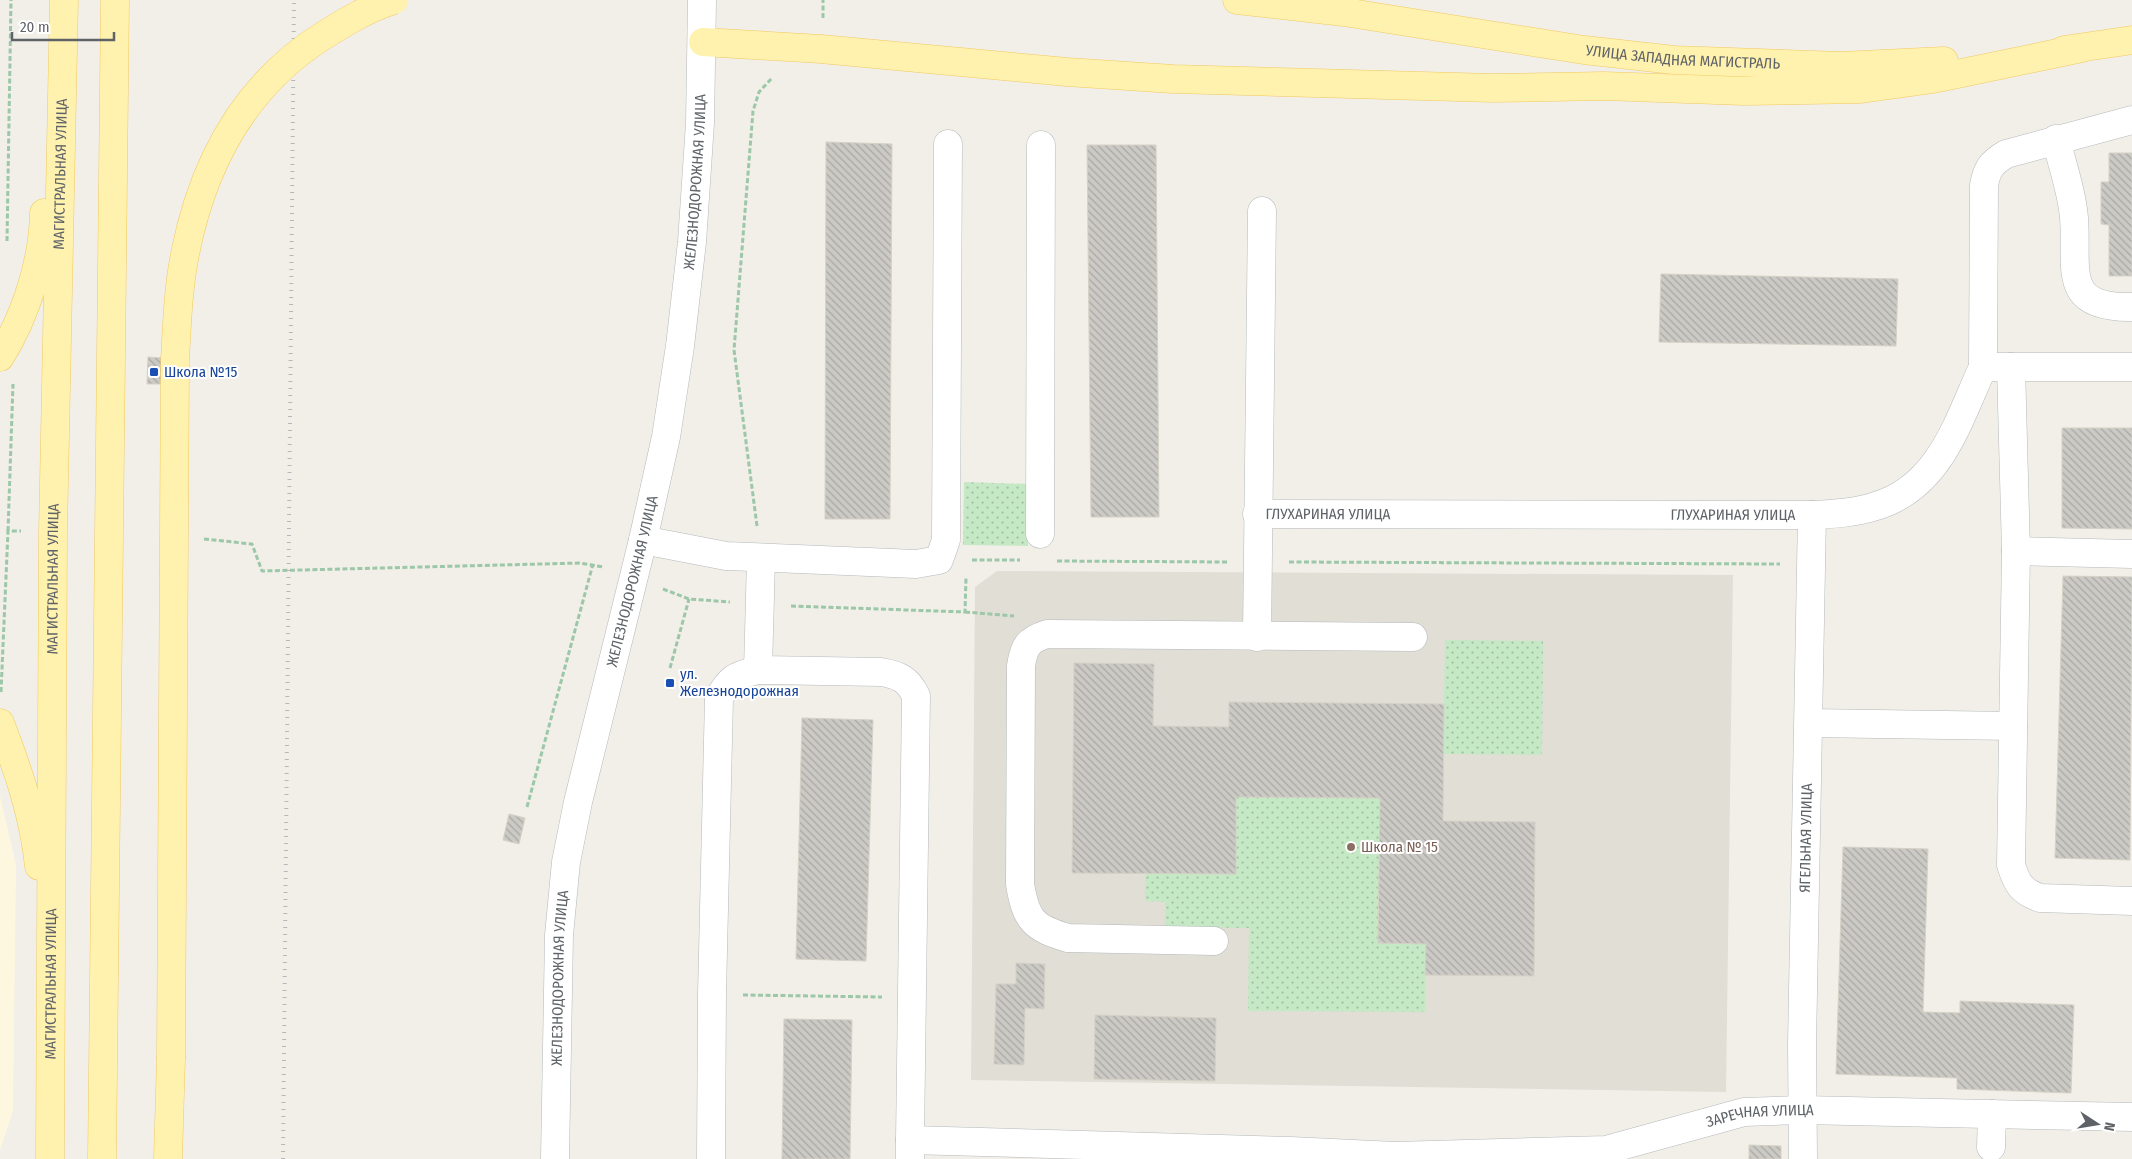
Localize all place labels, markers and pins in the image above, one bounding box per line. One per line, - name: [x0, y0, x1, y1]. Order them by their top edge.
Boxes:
- place label: Школа №15: [164, 363, 238, 381]
- marker: Школа №15: [148, 366, 160, 378]
- place label: ул. Железнодорожная: [680, 665, 799, 700]
- marker: ул. Железнодорожная: [664, 677, 676, 689]
- place label: Школа № 15: [1361, 838, 1438, 856]
- marker: Школа № 15: [1345, 841, 1357, 853]

